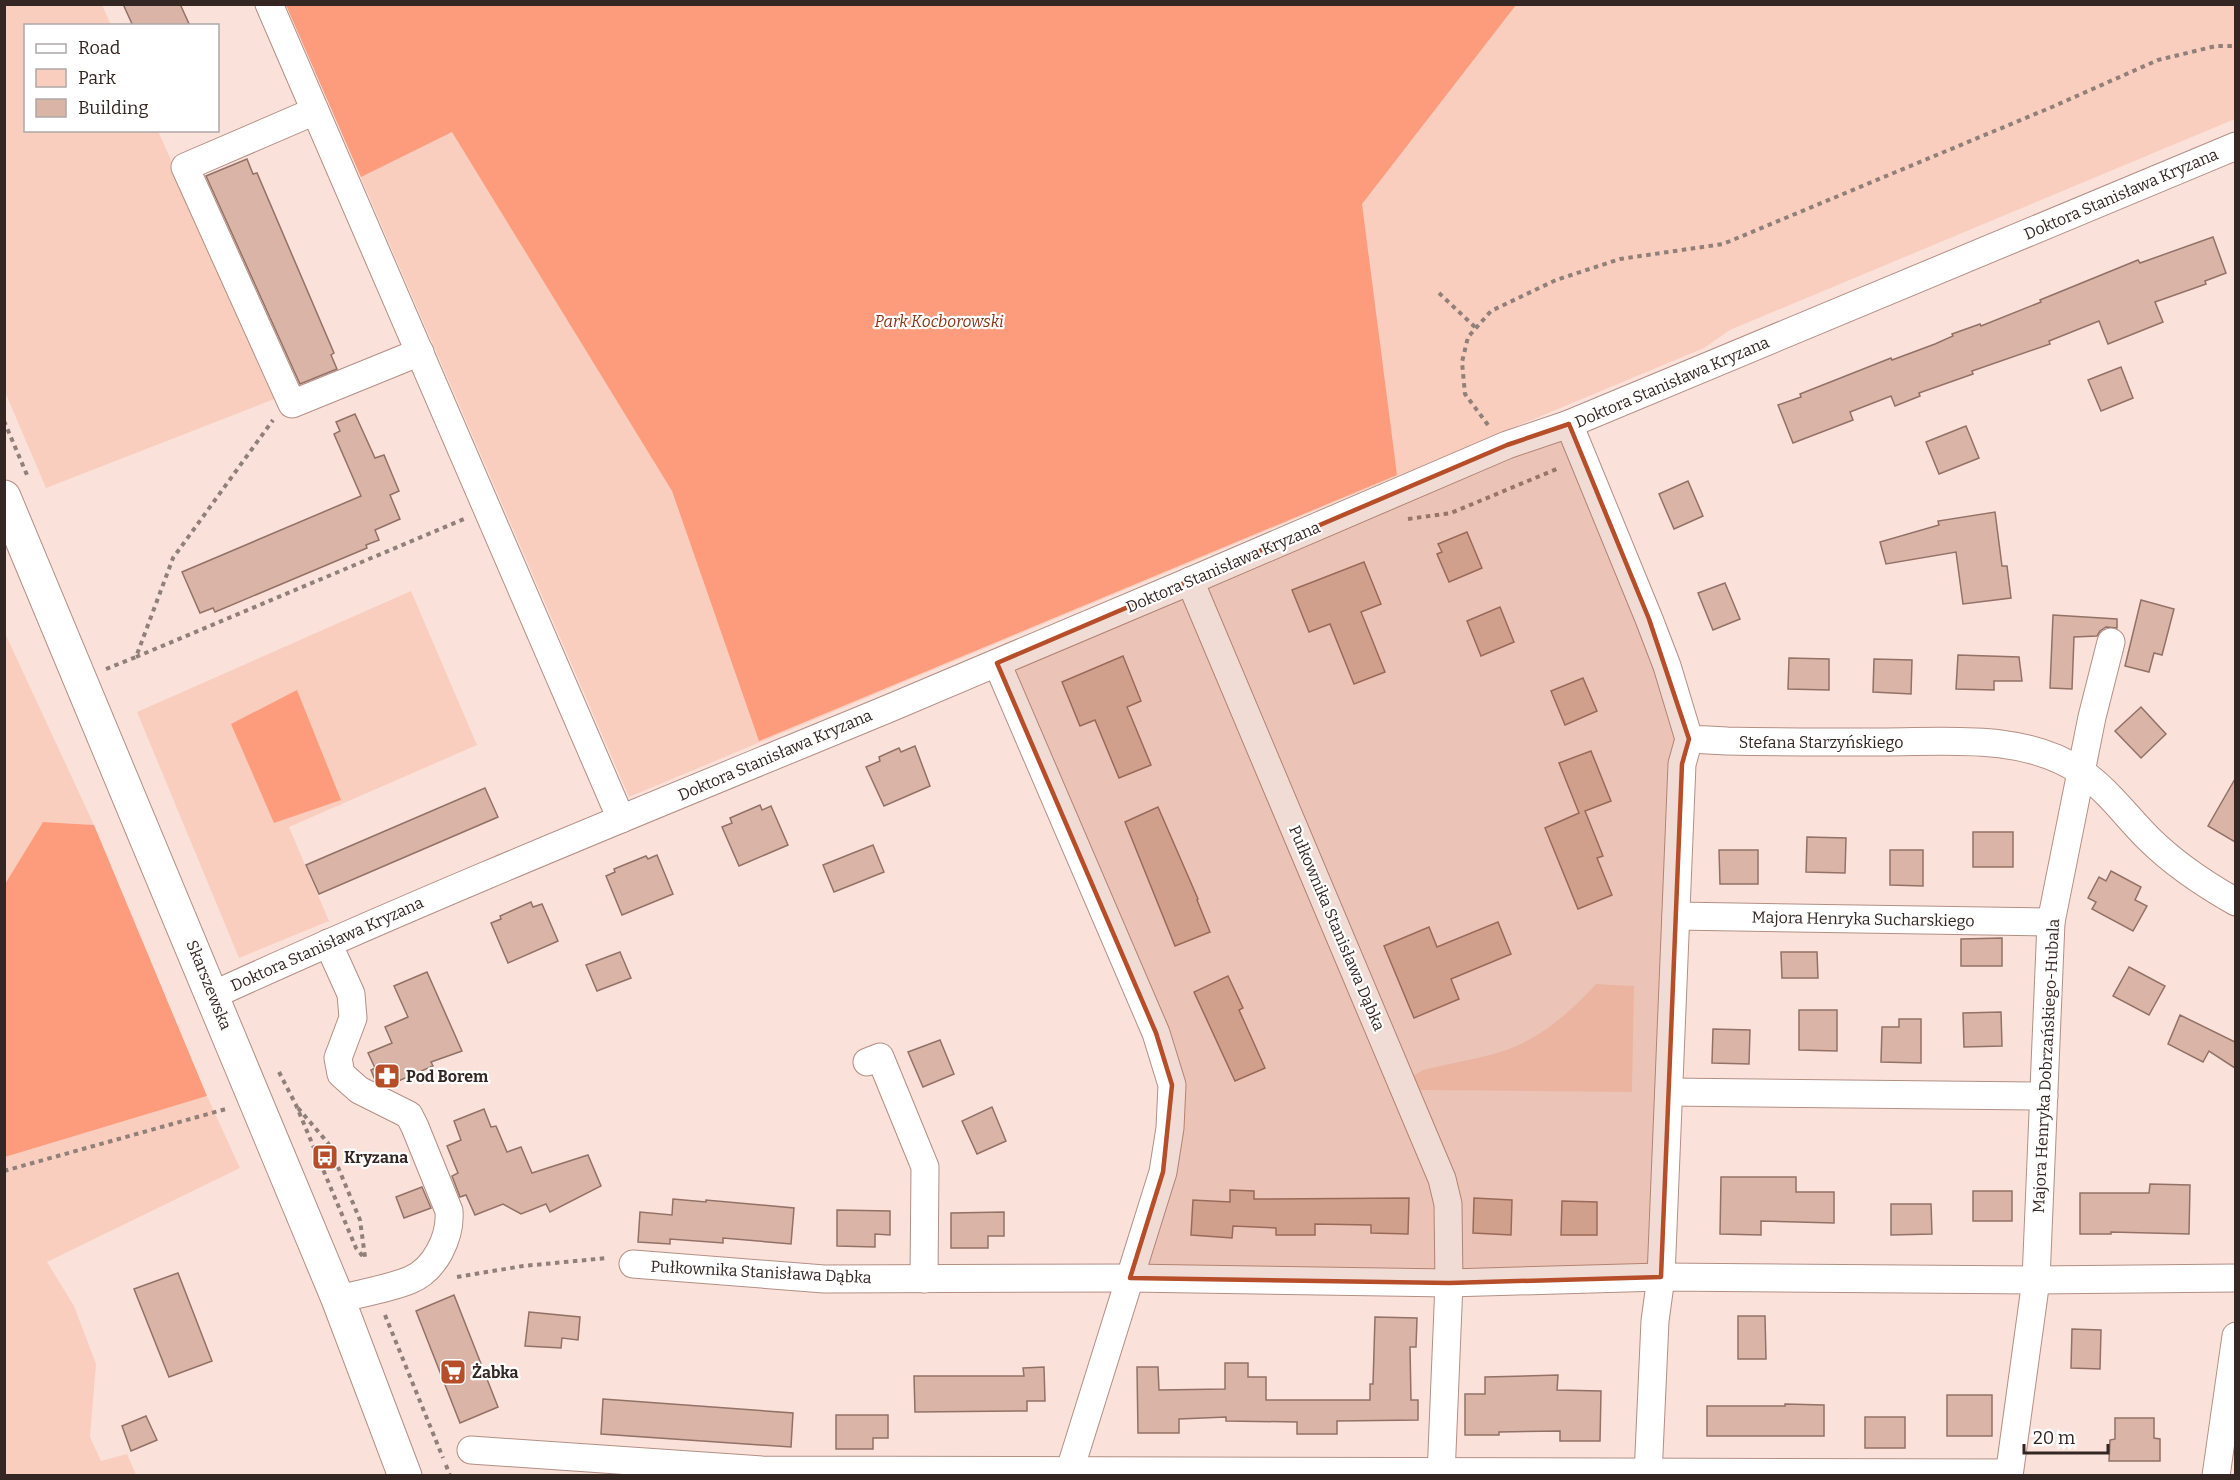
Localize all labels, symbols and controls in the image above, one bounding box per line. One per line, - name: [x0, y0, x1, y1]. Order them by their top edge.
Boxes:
- legend: [24, 24, 219, 132]
- text: Road: [78, 37, 121, 59]
- text: Park: [78, 67, 117, 89]
- text: Building: [78, 97, 149, 119]
- street label: Doktora Stanisława Kryzana: [2021, 144, 2221, 244]
- park label: Park Kocborowski: [875, 312, 1004, 331]
- street label: Doktora Stanisława Kryzana: [1572, 332, 1772, 432]
- street label: Doktora Stanisława Kryzana: [1123, 517, 1323, 617]
- street label: Doktora Stanisława Kryzana: [675, 705, 875, 805]
- street label: Stefana Starzyńskiego: [1739, 733, 1903, 752]
- street label: Pułkownika Stanisława Dąbka: [1285, 822, 1389, 1034]
- street label: Doktora Stanisława Kryzana: [228, 893, 427, 995]
- street label: Majora Henryka Sucharskiego: [1751, 908, 1975, 930]
- street label: Majora Henryka Dobrzańskiego-Hubala: [2029, 918, 2063, 1214]
- street label: Skarszewska: [182, 937, 236, 1033]
- pharmacy icon: Pod Borem: [372, 1061, 402, 1091]
- place label: Pod Borem: [406, 1067, 489, 1086]
- bus stop icon: Kryzana: [310, 1142, 340, 1172]
- place label: Kryzana: [344, 1148, 408, 1167]
- street label: Pułkownika Stanisława Dąbka: [650, 1257, 872, 1287]
- supermarket icon: Żabka: [438, 1357, 468, 1387]
- place label: Żabka: [472, 1363, 519, 1382]
- scale bar: [2024, 1417, 2108, 1455]
- text: 20 m: [2033, 1427, 2075, 1449]

